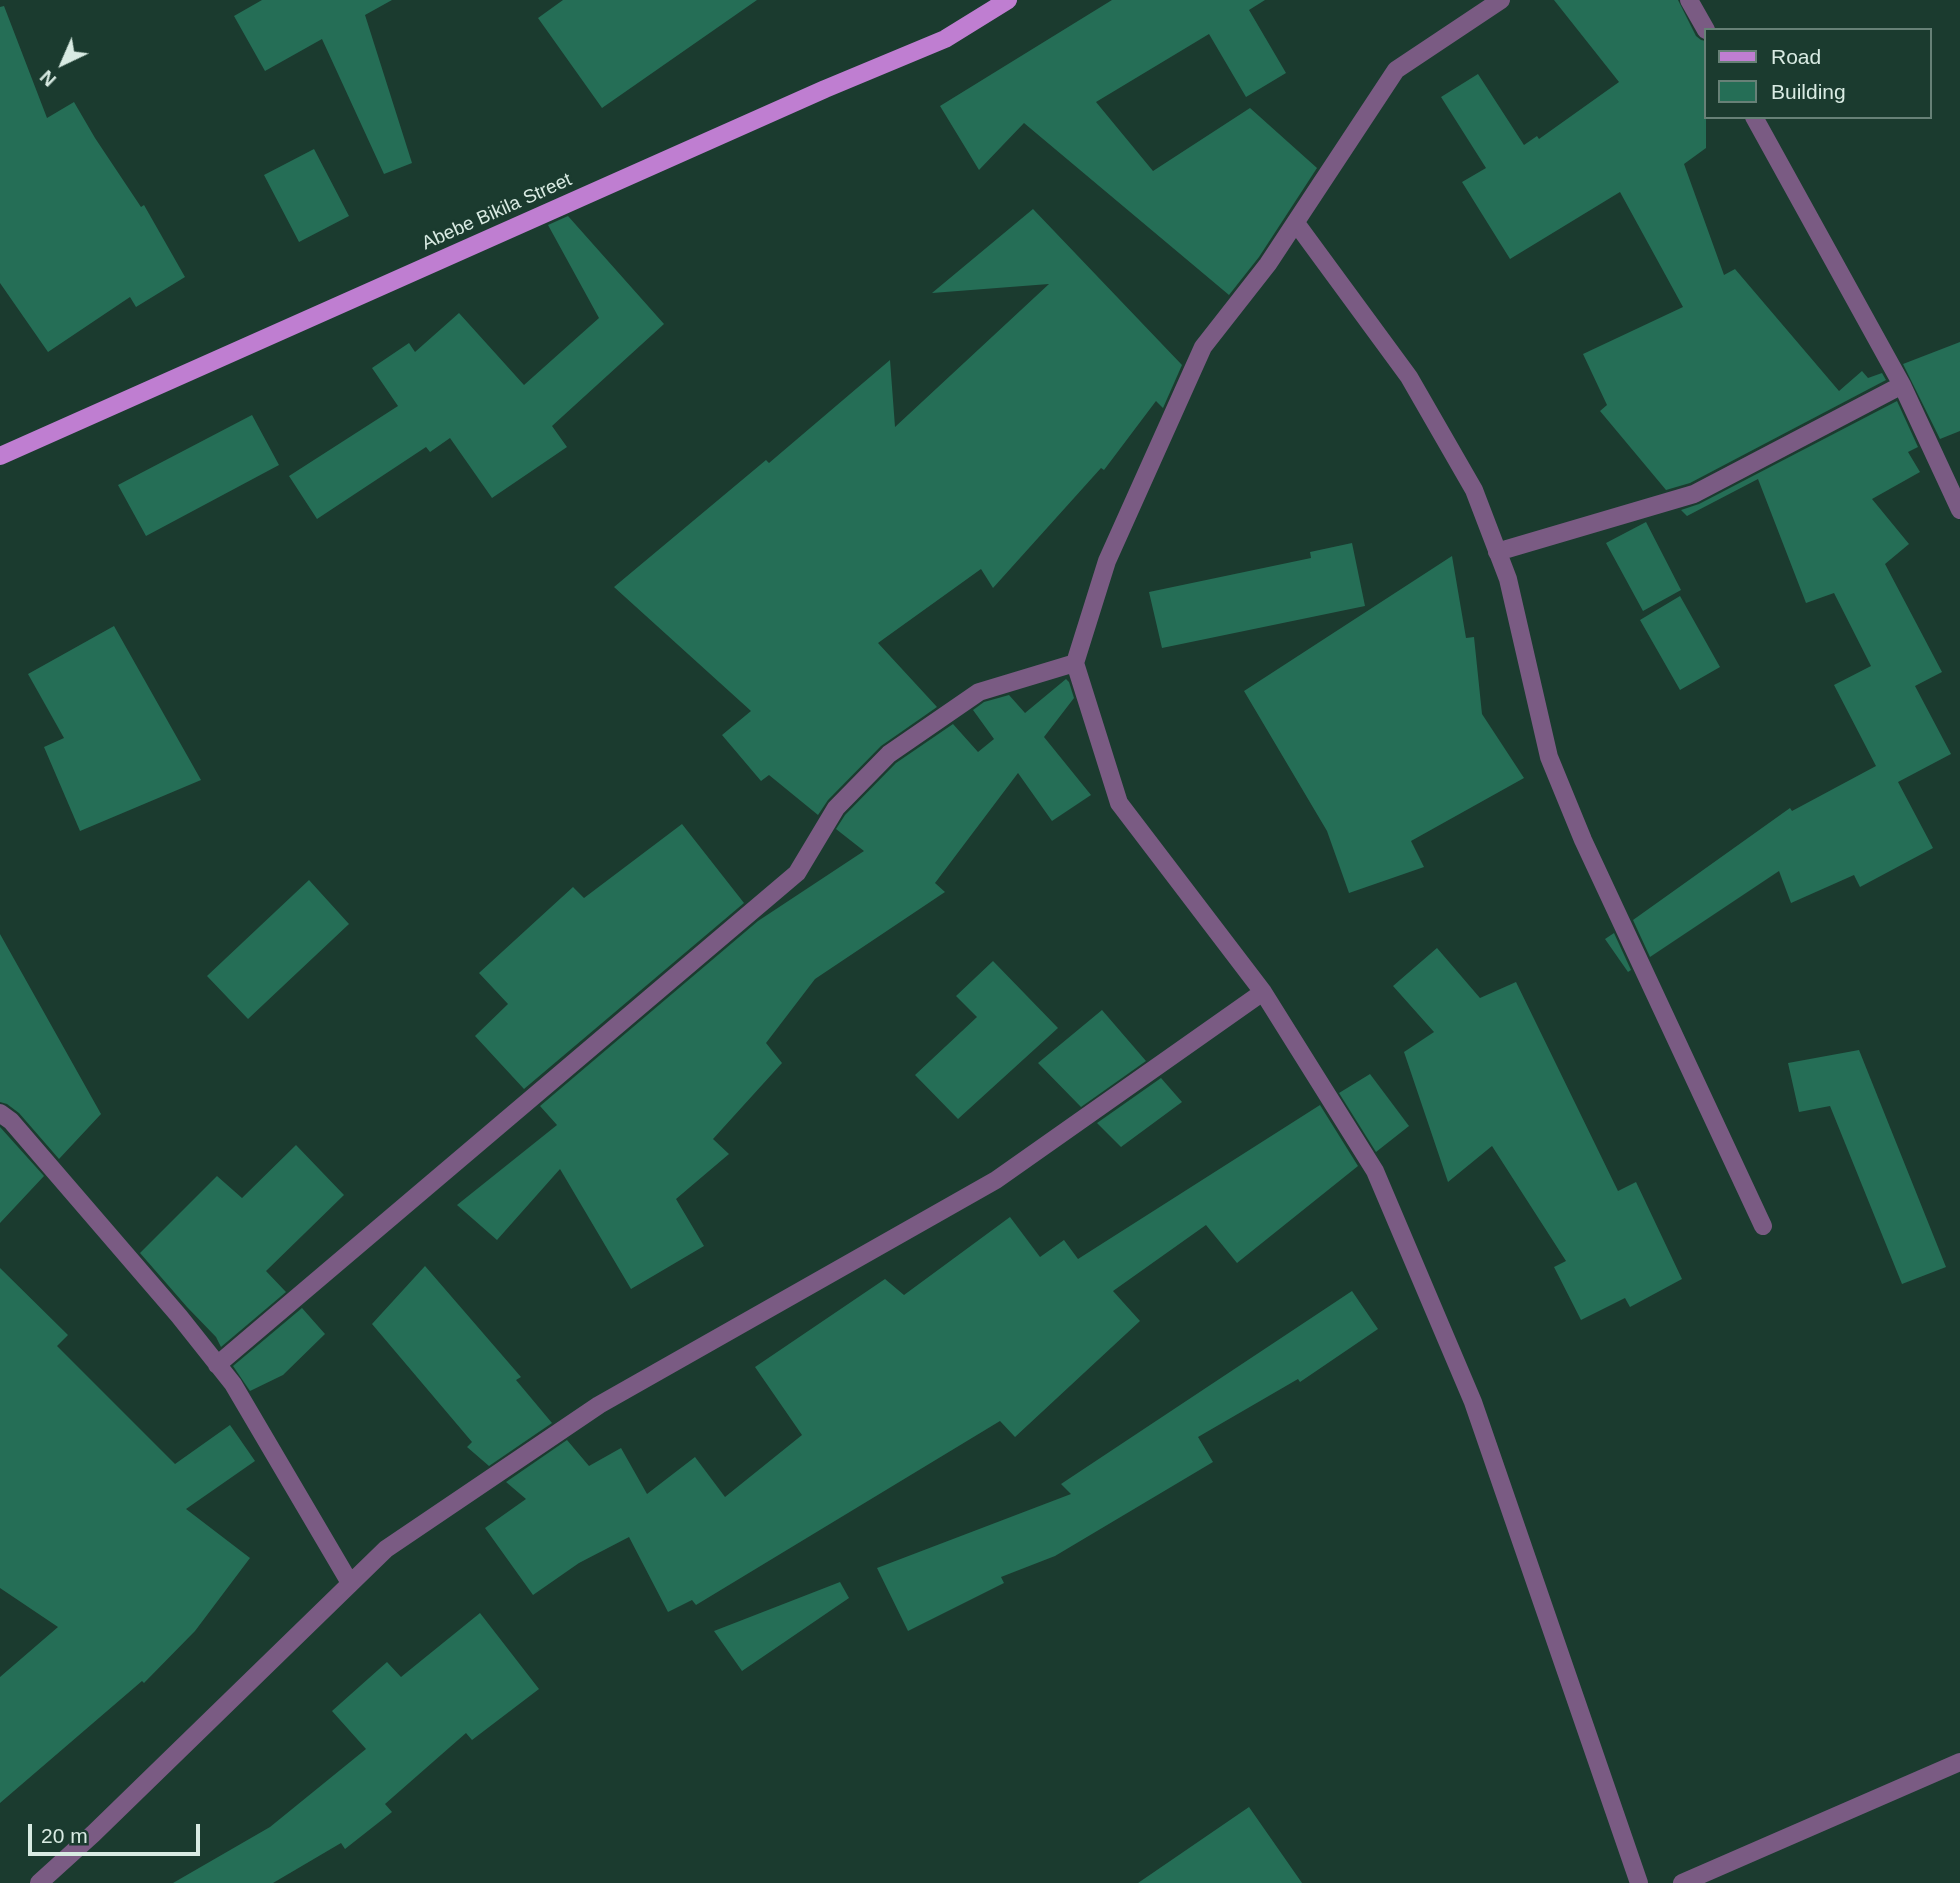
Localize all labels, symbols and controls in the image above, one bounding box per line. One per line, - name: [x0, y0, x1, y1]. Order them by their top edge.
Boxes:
- north arrow: [28, 28, 98, 98]
- legend: [1704, 28, 1932, 119]
- text: Road: [1771, 45, 1821, 68]
- text: N: [36, 66, 60, 91]
- text: Building: [1771, 80, 1846, 103]
- street label: Abebe Bikila Street: [419, 169, 575, 255]
- scale bar: [32, 1810, 203, 1854]
- text: 20 m: [41, 1824, 88, 1847]

